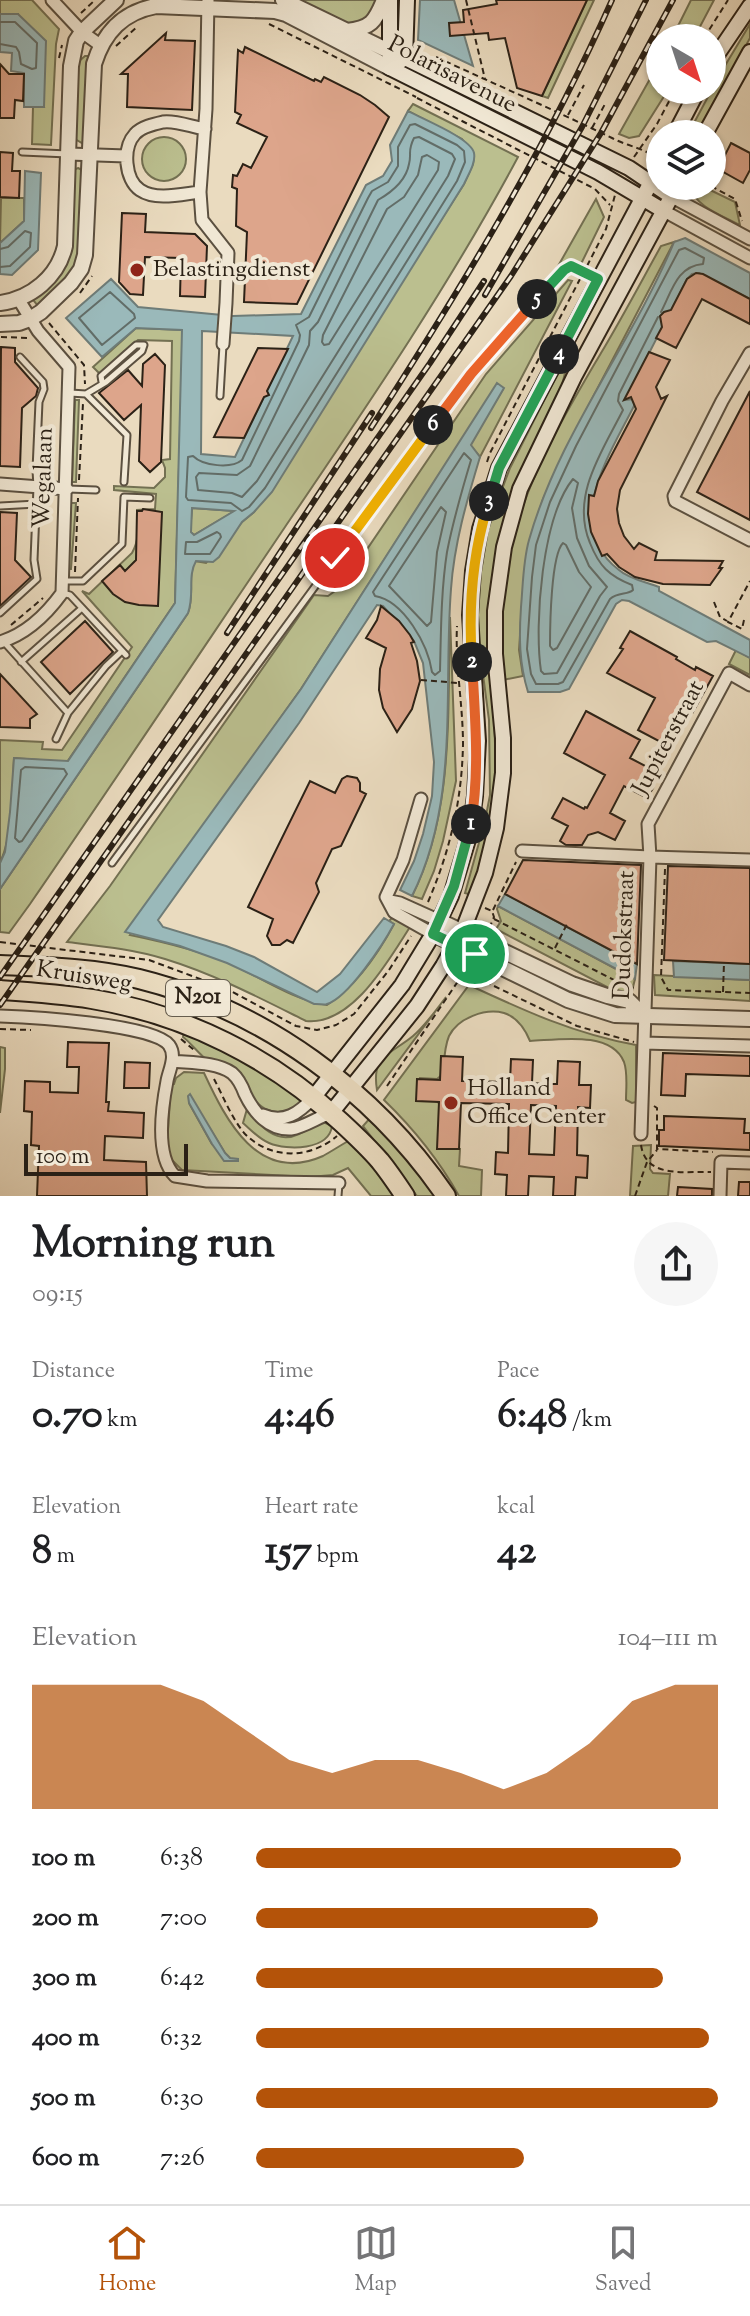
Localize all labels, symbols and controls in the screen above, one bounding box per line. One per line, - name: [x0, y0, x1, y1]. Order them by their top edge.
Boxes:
- north arrow: [646, 24, 726, 104]
- map controls: [646, 24, 726, 200]
- street label: Polarisavenue: [382, 28, 522, 122]
- button: layers: [646, 120, 726, 200]
- place label: Belastingdienst: [153, 253, 310, 287]
- marker: Belastingdienst: [128, 261, 146, 279]
- pin: 5: [517, 279, 557, 319]
- text: 5: [533, 283, 541, 315]
- pin: 4: [539, 334, 579, 374]
- text: 4: [553, 338, 565, 370]
- pin: 6: [413, 405, 453, 445]
- text: 6: [428, 409, 438, 441]
- street label: Wegalaan: [25, 427, 63, 529]
- pin: 3: [469, 481, 509, 521]
- text: 3: [485, 485, 493, 517]
- pin: [301, 524, 369, 592]
- icon: check: [313, 536, 357, 580]
- pin: 2: [452, 642, 492, 682]
- text: 2: [467, 646, 477, 678]
- street label: Jupiterstraat: [623, 674, 714, 803]
- pin: 1: [451, 804, 491, 844]
- text: 1: [467, 808, 475, 840]
- street label: Dudokstraat: [606, 870, 644, 1000]
- pin: [441, 920, 509, 988]
- icon: arrive: [453, 932, 497, 976]
- street label: Kruisweg: [34, 953, 134, 1001]
- road number: N201: [166, 980, 230, 1016]
- place label: Holland Office Center: [467, 1072, 606, 1134]
- marker: Holland Office Center: [442, 1094, 460, 1112]
- scale bar: [24, 1140, 188, 1176]
- text: 100 m: [36, 1142, 89, 1174]
- text: Morning run: [32, 1214, 275, 1277]
- button: share: [634, 1222, 718, 1306]
- text: 09:15: [32, 1276, 83, 1313]
- text: Distance: [32, 1356, 115, 1388]
- text: Time: [265, 1356, 314, 1388]
- text: Pace: [497, 1356, 539, 1388]
- text: 0.70: [32, 1388, 103, 1445]
- text: 4:46: [265, 1388, 335, 1445]
- text: 6:48: [497, 1388, 567, 1445]
- text: km: [103, 1405, 137, 1437]
- text: /km: [567, 1405, 612, 1437]
- text: Elevation: [32, 1492, 121, 1524]
- text: Heart rate: [265, 1492, 359, 1524]
- text: kcal: [497, 1492, 535, 1524]
- text: 8: [32, 1524, 52, 1581]
- text: 157: [265, 1524, 312, 1581]
- text: 42: [497, 1524, 536, 1581]
- text: m: [52, 1541, 75, 1573]
- text: bpm: [312, 1541, 359, 1573]
- text: Elevation: [32, 1620, 137, 1657]
- text: 104–111 m: [618, 1620, 718, 1657]
- text: 100 m: [32, 1840, 95, 1877]
- text: 6:38: [160, 1840, 203, 1877]
- text: 200 m: [32, 1900, 99, 1937]
- text: 7:00: [160, 1900, 207, 1937]
- text: 300 m: [32, 1960, 97, 1997]
- text: 6:42: [160, 1960, 205, 1997]
- text: 400 m: [32, 2020, 99, 2057]
- text: 6:32: [160, 2020, 202, 2057]
- text: 500 m: [32, 2080, 95, 2117]
- text: 6:30: [160, 2080, 203, 2117]
- text: 600 m: [32, 2140, 99, 2177]
- text: 7:26: [160, 2140, 205, 2177]
- tab: Home: [99, 2221, 156, 2301]
- tab: Map: [354, 2221, 398, 2301]
- tab: Saved: [595, 2221, 651, 2301]

